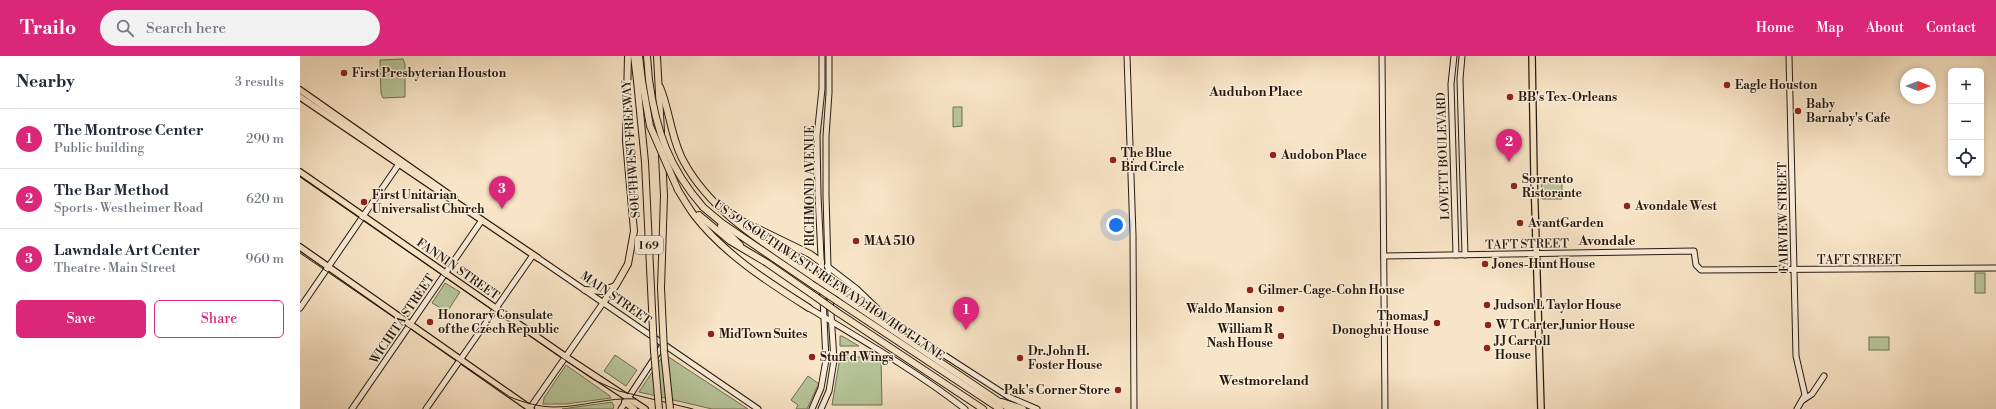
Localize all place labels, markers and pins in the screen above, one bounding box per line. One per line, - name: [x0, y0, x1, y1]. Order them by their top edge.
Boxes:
- place label: First Presbyterian Houston: [352, 66, 507, 81]
- marker: First Presbyterian Houston: [339, 68, 349, 78]
- place label: Eagle Houston: [1735, 78, 1818, 93]
- marker: Eagle Houston: [1722, 80, 1732, 90]
- place label: BB's Tex-Orleans: [1518, 90, 1617, 105]
- marker: BB's Tex-Orleans: [1505, 92, 1515, 102]
- place label: Baby Barnaby's Cafe: [1806, 97, 1891, 126]
- marker: Baby Barnaby's Cafe: [1793, 106, 1803, 116]
- pin: 2: [1496, 129, 1522, 162]
- place label: The Blue Bird Circle: [1121, 146, 1185, 175]
- place label: Audobon Place: [1280, 148, 1368, 163]
- marker: Audobon Place: [1268, 150, 1278, 160]
- marker: The Blue Bird Circle: [1108, 155, 1118, 165]
- place label: Sorrento Ristorante: [1522, 172, 1582, 201]
- pin: 3: [489, 176, 515, 209]
- marker: Sorrento Ristorante: [1509, 181, 1519, 191]
- place label: First Unitarian Universalist Church: [372, 188, 485, 217]
- marker: First Unitarian Universalist Church: [359, 197, 369, 207]
- place label: Avondale West: [1634, 199, 1718, 214]
- marker: Avondale West: [1622, 201, 1632, 211]
- place label: AvantGarden: [1527, 216, 1604, 231]
- marker: AvantGarden: [1515, 218, 1525, 228]
- place label: MAA 510: [864, 234, 915, 249]
- marker: MAA 510: [851, 236, 861, 246]
- place label: Jones-Hunt House: [1491, 257, 1596, 272]
- marker: Jones-Hunt House: [1480, 259, 1490, 269]
- place label: Gilmer-Cage-Cohn House: [1258, 283, 1405, 298]
- marker: Gilmer-Cage-Cohn House: [1245, 285, 1255, 295]
- pin: 1: [953, 297, 979, 330]
- place label: Judson L Taylor House: [1493, 298, 1622, 313]
- marker: Judson L Taylor House: [1482, 300, 1492, 310]
- place label: Waldo Mansion: [1185, 302, 1274, 317]
- marker: Waldo Mansion: [1276, 304, 1286, 314]
- place label: Honorary Consulate of the Czech Republic: [438, 308, 559, 337]
- place label: Thomas J Donoghue House: [1332, 309, 1430, 338]
- marker: Honorary Consulate of the Czech Republic: [425, 317, 435, 327]
- marker: Thomas J Donoghue House: [1432, 318, 1442, 328]
- place label: W T Carter Junior House: [1495, 318, 1636, 333]
- marker: W T Carter Junior House: [1483, 320, 1493, 330]
- place label: William R Nash House: [1207, 322, 1274, 351]
- place label: MidTown Suites: [719, 327, 807, 342]
- marker: MidTown Suites: [706, 329, 716, 339]
- marker: William R Nash House: [1276, 331, 1286, 341]
- place label: J J Carroll House: [1493, 334, 1550, 363]
- marker: J J Carroll House: [1482, 343, 1492, 353]
- place label: Dr. John H. Foster House: [1028, 344, 1103, 373]
- place label: Stuff'd Wings: [820, 350, 894, 365]
- marker: Stuff'd Wings: [807, 352, 817, 362]
- marker: Dr. John H. Foster House: [1015, 353, 1025, 363]
- place label: Pak's Corner Store: [1004, 383, 1111, 398]
- marker: Pak's Corner Store: [1113, 385, 1123, 395]

